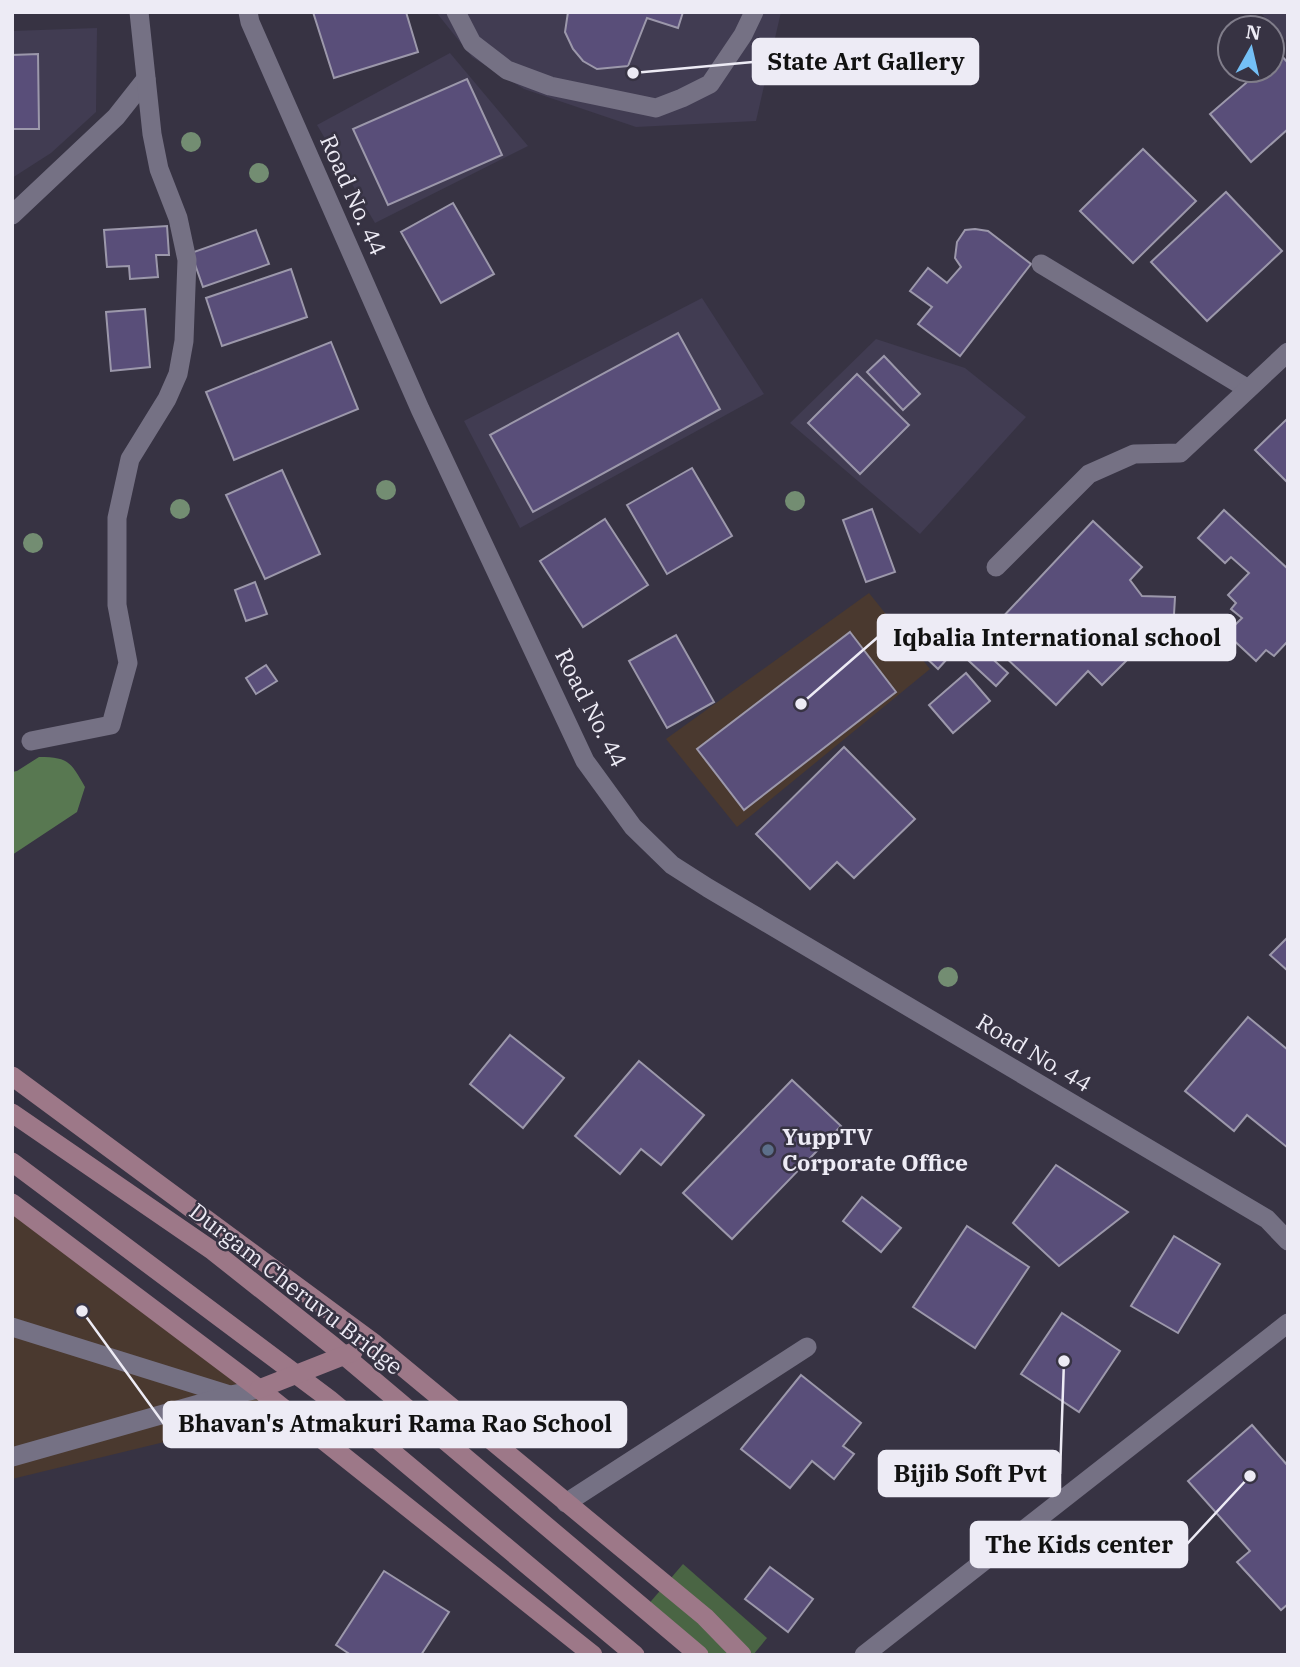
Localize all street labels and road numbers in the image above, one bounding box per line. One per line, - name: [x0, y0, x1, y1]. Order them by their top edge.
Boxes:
- street label: Road No. 44: [314, 129, 394, 260]
- street label: Road No. 44: [549, 643, 635, 772]
- street label: Road No. 44: [971, 1006, 1098, 1098]
- street label: Durgam Cheruvu Bridge: [184, 1195, 409, 1381]

